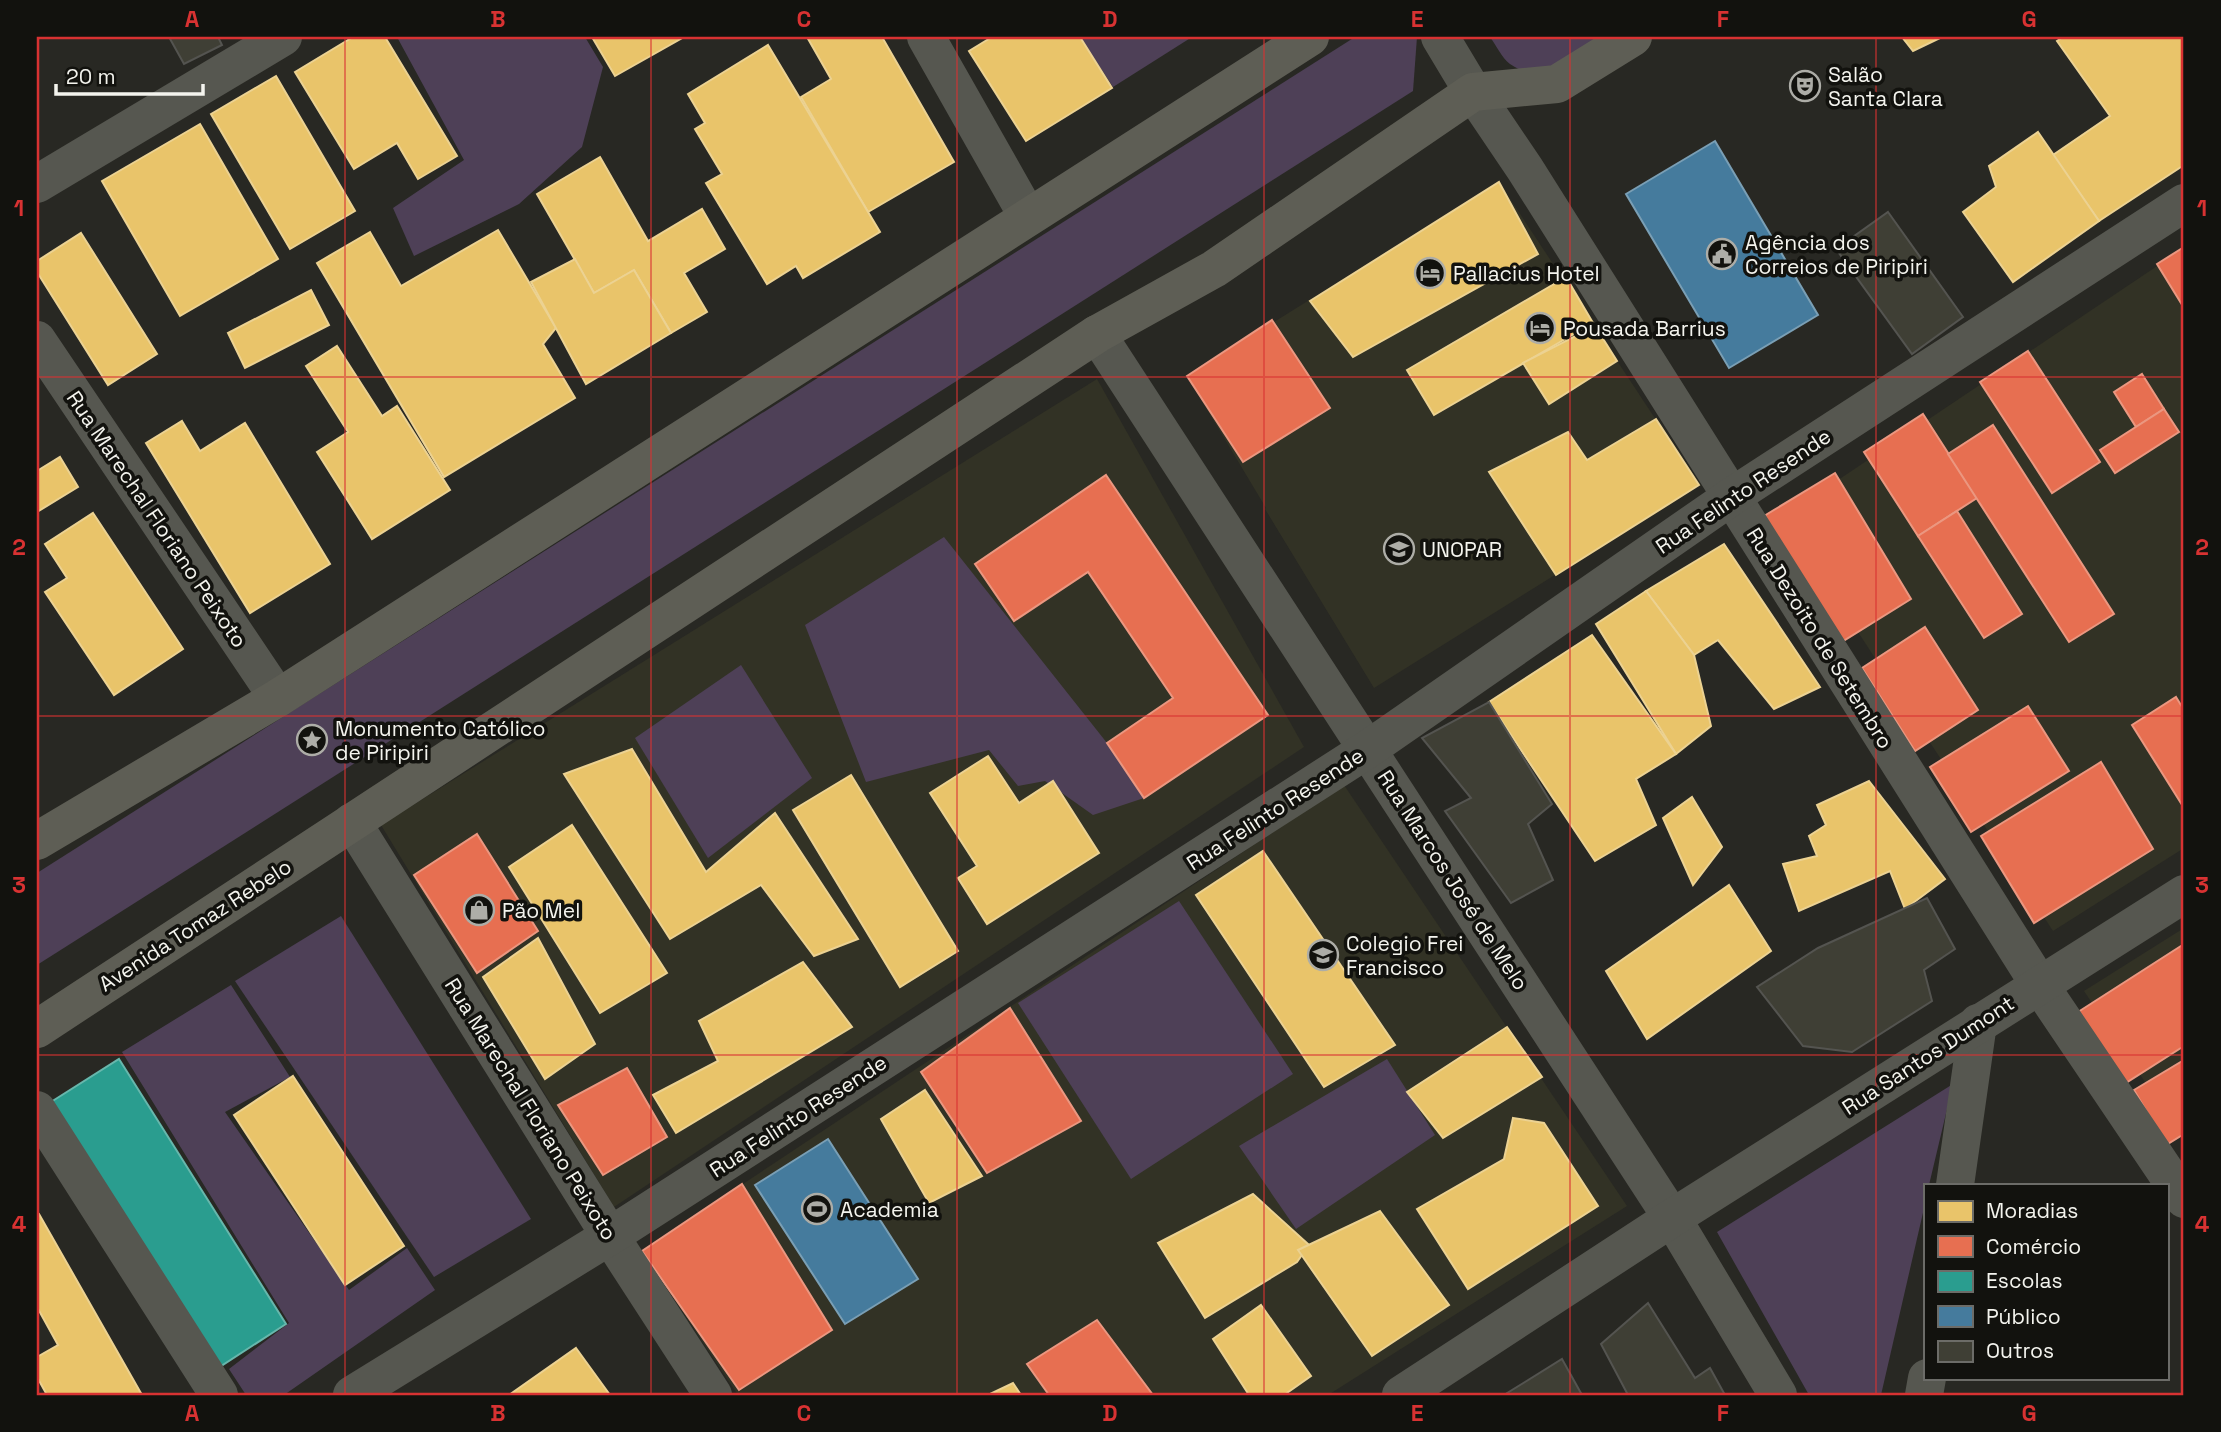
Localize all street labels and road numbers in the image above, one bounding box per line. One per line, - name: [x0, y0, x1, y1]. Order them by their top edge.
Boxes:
- street label: Rua Marechal Floriano Peixoto: [61, 385, 253, 653]
- street label: Rua Felinto Resende: [1650, 422, 1836, 560]
- street label: Rua Dezoito de Setembro: [1741, 522, 1899, 754]
- street label: Rua Felinto Resende: [1181, 742, 1369, 876]
- street label: Rua Marcos José de Melo: [1372, 765, 1534, 995]
- street label: Avenida Tomaz Rebelo: [94, 853, 296, 997]
- street label: Rua Marechal Floriano Peixoto: [439, 973, 623, 1245]
- street label: Rua Santos Dumont: [1837, 989, 2019, 1121]
- street label: Rua Felinto Resende: [704, 1049, 892, 1183]

